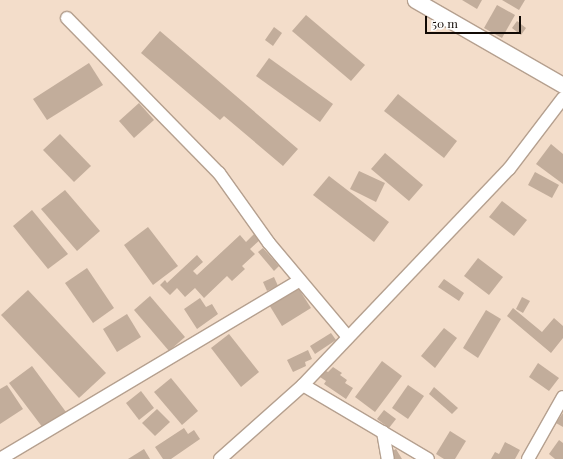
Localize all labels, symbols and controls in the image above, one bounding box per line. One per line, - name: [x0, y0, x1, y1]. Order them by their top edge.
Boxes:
- scale bar: [427, 8, 523, 34]
- text: 50 m: [432, 15, 458, 31]

